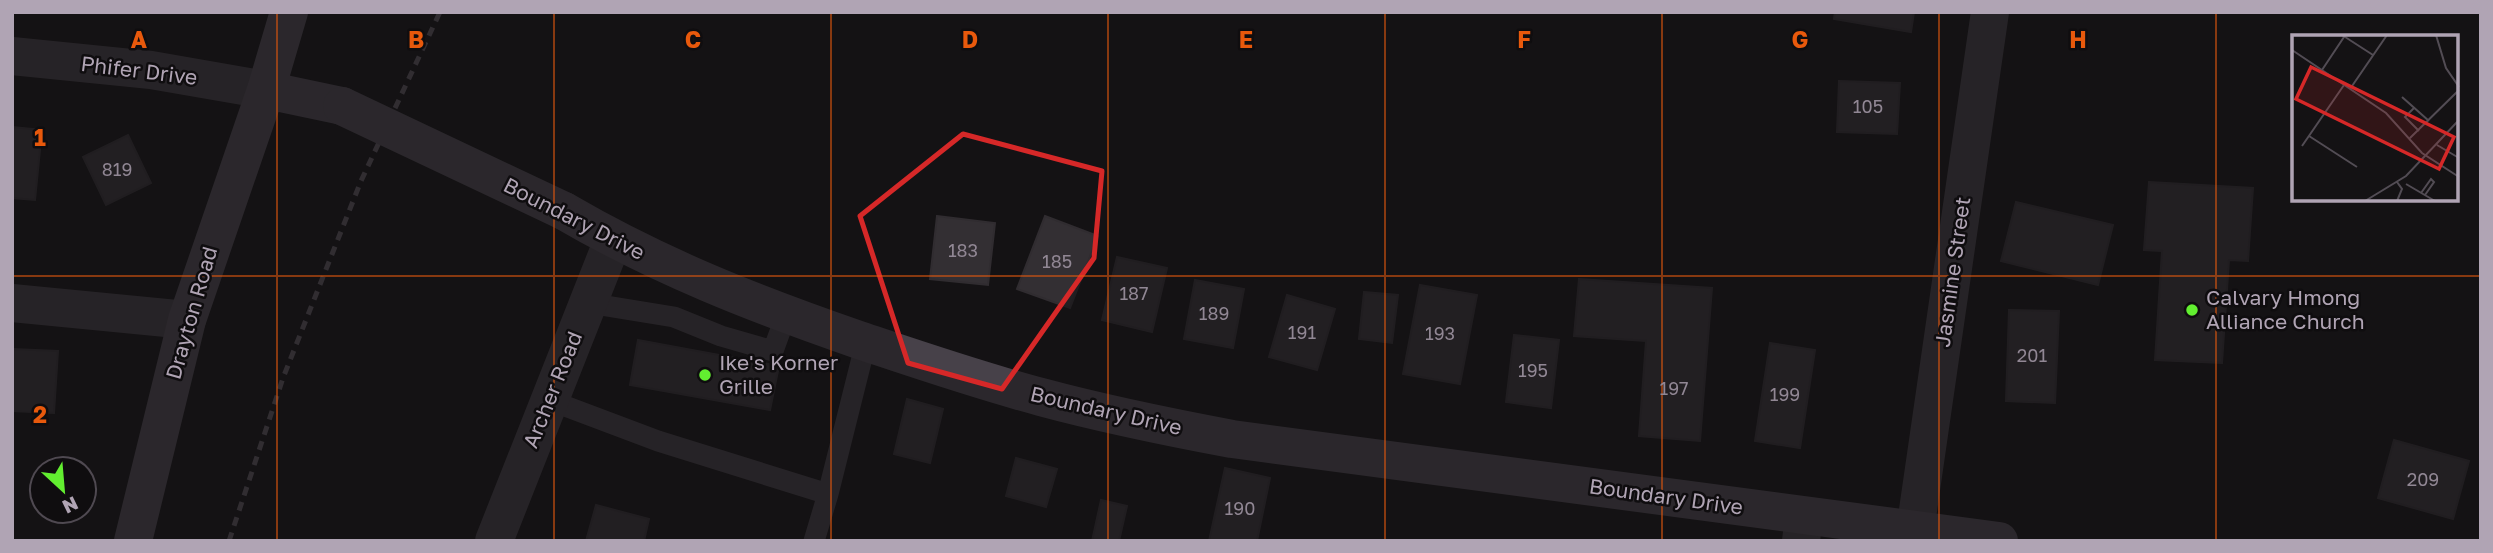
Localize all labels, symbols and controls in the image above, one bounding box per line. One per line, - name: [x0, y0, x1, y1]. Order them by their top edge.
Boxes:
- text: A: [131, 25, 148, 53]
- text: B: [408, 25, 424, 53]
- text: C: [685, 25, 701, 53]
- text: D: [962, 25, 978, 53]
- text: E: [1239, 25, 1253, 53]
- text: F: [1517, 25, 1531, 53]
- text: G: [1792, 25, 1808, 53]
- text: H: [2069, 25, 2087, 53]
- inset map: [2292, 35, 2458, 201]
- street label: Phifer Drive: [79, 50, 199, 90]
- house number: 105: [1853, 95, 1883, 117]
- text: 1: [34, 123, 46, 151]
- house number: 819: [102, 158, 132, 180]
- street label: Boundary Drive: [500, 171, 649, 265]
- street label: Jasmine Street: [1929, 195, 1975, 349]
- house number: 183: [948, 239, 978, 261]
- street label: Drayton Road: [160, 243, 222, 382]
- house number: 185: [1042, 250, 1072, 272]
- house number: 187: [1119, 282, 1149, 304]
- place label: Calvary Hmong Alliance Church: [2206, 284, 2365, 334]
- house number: 189: [1199, 302, 1229, 324]
- marker: Calvary Hmong Alliance Church: [2184, 302, 2200, 318]
- house number: 191: [1288, 321, 1316, 343]
- house number: 193: [1425, 322, 1455, 344]
- street label: Archer Road: [517, 328, 587, 452]
- house number: 201: [2017, 344, 2047, 366]
- place label: Ike's Korner Grille: [719, 349, 838, 399]
- house number: 195: [1518, 359, 1548, 381]
- marker: Ike's Korner Grille: [697, 367, 713, 383]
- house number: 197: [1659, 377, 1689, 399]
- street label: Boundary Drive: [1028, 380, 1185, 440]
- house number: 199: [1770, 383, 1800, 405]
- text: 2: [33, 400, 47, 428]
- north arrow: [28, 455, 98, 525]
- house number: 209: [2407, 468, 2439, 490]
- street label: Boundary Drive: [1588, 472, 1745, 520]
- text: N: [59, 492, 82, 519]
- house number: 190: [1225, 497, 1255, 519]

